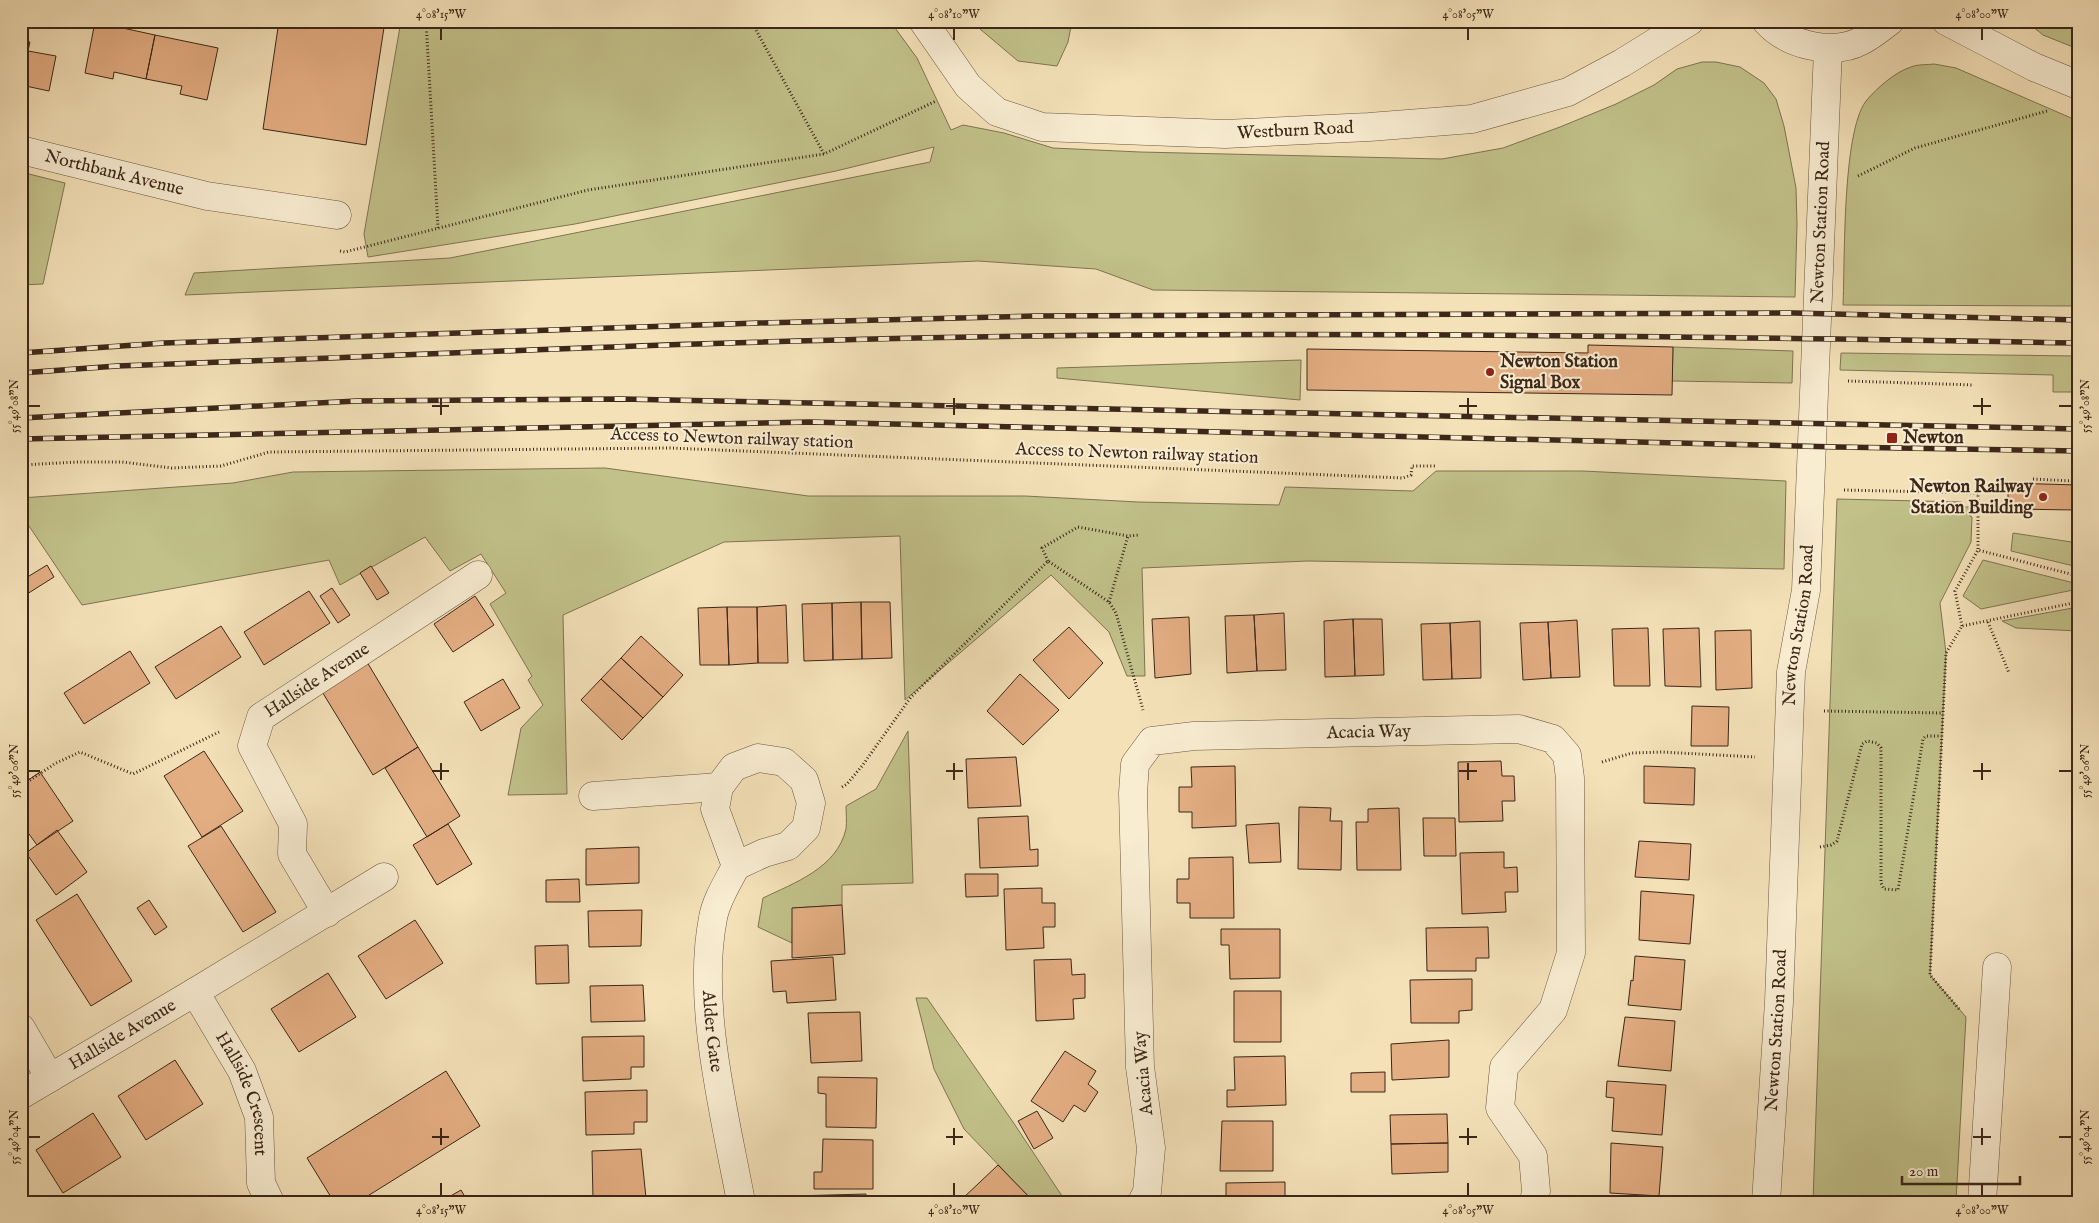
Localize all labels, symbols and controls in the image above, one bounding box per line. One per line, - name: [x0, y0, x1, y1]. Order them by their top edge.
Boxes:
- text: 4°08'15"W: [416, 7, 466, 22]
- text: 4°08'10"W: [928, 7, 980, 22]
- text: 4°08'05"W: [1442, 7, 1494, 22]
- text: 4°08'00"W: [1956, 7, 2009, 22]
- street label: Westburn Road: [1236, 116, 1355, 145]
- street label: Newton Station Road: [1806, 140, 1836, 304]
- street label: Northbank Avenue: [42, 145, 186, 201]
- place label: Newton Station Signal Box: [1499, 351, 1618, 395]
- marker: Newton Station Signal Box: [1484, 366, 1496, 378]
- text: 55°49'08"N: [7, 378, 22, 433]
- text: 55°49'08"N: [2078, 378, 2093, 433]
- street label: Access to Newton railway station: [609, 423, 854, 455]
- place label: Newton: [1902, 427, 1964, 450]
- marker: Newton: [1885, 431, 1899, 445]
- street label: Access to Newton railway station: [1014, 438, 1259, 470]
- place label: Newton Railway Station Building: [1908, 476, 2034, 520]
- marker: Newton Railway Station Building: [2037, 491, 2049, 503]
- street label: Newton Station Road: [1778, 544, 1819, 706]
- street label: Hallside Avenue: [260, 638, 374, 723]
- street label: Acacia Way: [1325, 720, 1411, 745]
- text: 55°49'06"N: [7, 743, 22, 798]
- text: 55°49'06"N: [2078, 743, 2093, 798]
- street label: Newton Station Road: [1760, 948, 1792, 1112]
- street label: Alder Gate: [696, 989, 728, 1074]
- street label: Hallside Avenue: [65, 994, 180, 1076]
- street label: Hallside Crescent: [210, 1027, 272, 1156]
- street label: Acacia Way: [1129, 1030, 1159, 1117]
- text: 55°49'04"N: [7, 1109, 22, 1165]
- text: 55°49'04"N: [2078, 1109, 2093, 1165]
- scale bar: [1902, 1153, 2019, 1185]
- text: 20 m: [1909, 1162, 1939, 1181]
- text: 4°08'15"W: [416, 1203, 466, 1218]
- text: 4°08'10"W: [928, 1203, 980, 1218]
- text: 4°08'05"W: [1442, 1203, 1494, 1218]
- text: 4°08'00"W: [1956, 1203, 2009, 1218]

